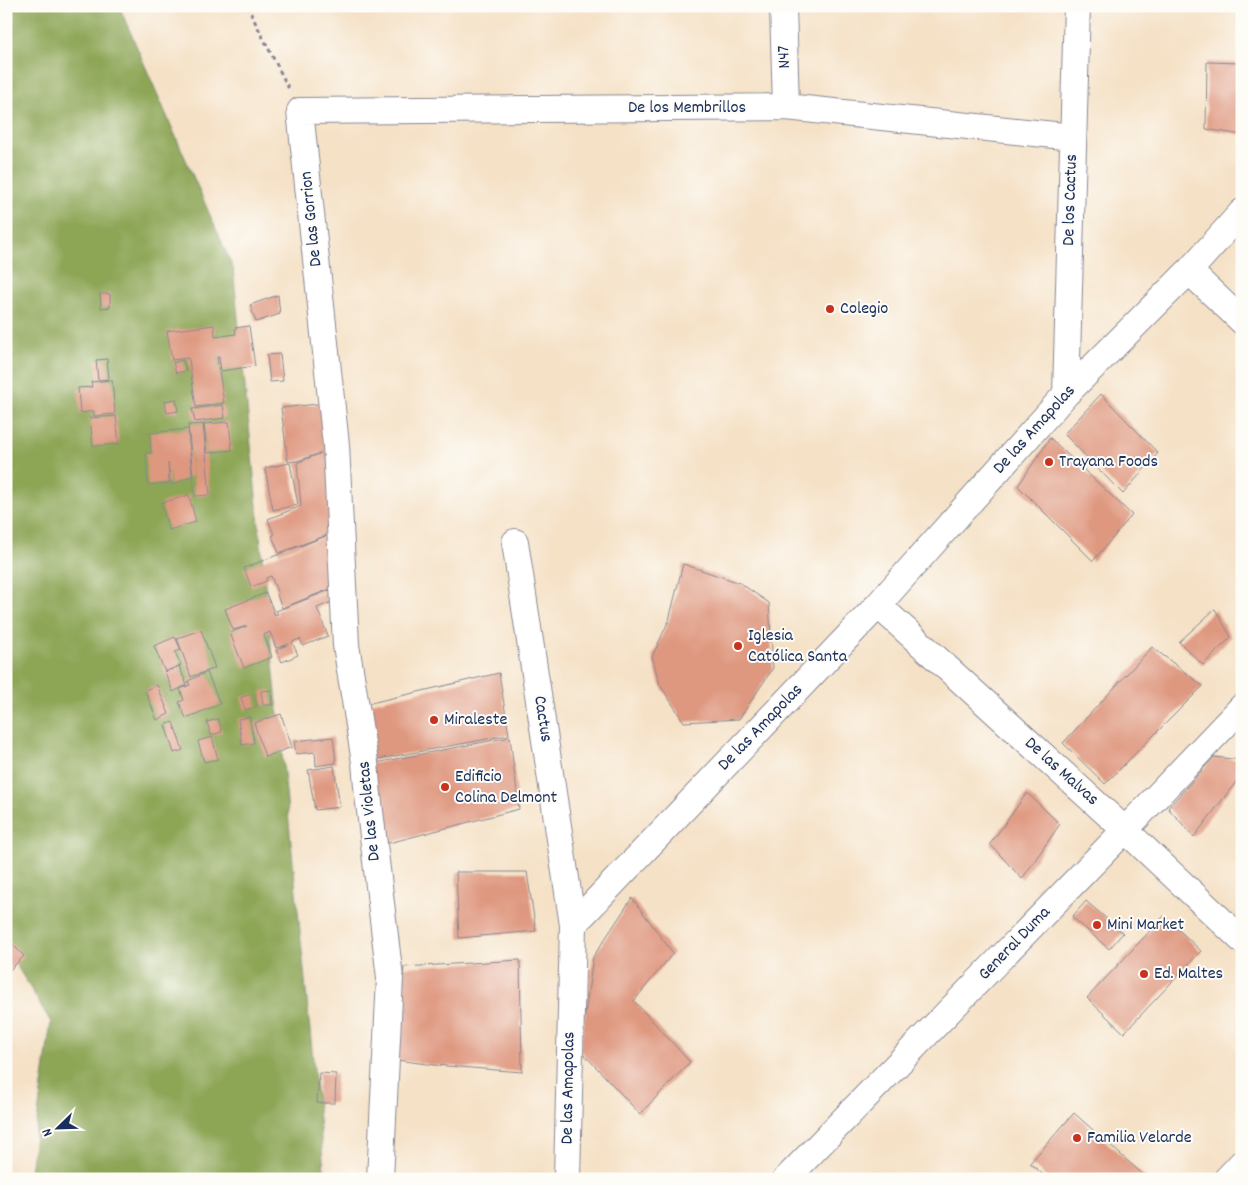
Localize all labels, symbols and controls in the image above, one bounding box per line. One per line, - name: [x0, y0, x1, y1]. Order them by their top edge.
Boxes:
- street label: N47: [772, 45, 798, 69]
- street label: De los Membrillos: [628, 96, 746, 121]
- street label: De los Cactus: [1057, 154, 1085, 246]
- street label: De las Gorrion: [295, 170, 329, 268]
- place label: Colegio: [840, 297, 888, 322]
- marker: Colegio: [824, 303, 836, 315]
- street label: De las Amapolas: [988, 380, 1082, 480]
- place label: Trayana Foods: [1059, 450, 1158, 475]
- marker: Trayana Foods: [1043, 456, 1055, 468]
- place label: Iglesia Católica Santa: [748, 624, 848, 670]
- marker: Iglesia Católica Santa: [732, 640, 744, 652]
- street label: De las Amapolas: [713, 679, 809, 777]
- street label: Cactus: [526, 694, 558, 744]
- place label: Miraleste: [444, 708, 507, 733]
- marker: Miraleste: [428, 714, 440, 726]
- street label: De las Malvas: [1018, 732, 1104, 812]
- street label: De las Violetas: [352, 760, 388, 862]
- place label: Edificio Colina Delmont: [455, 765, 558, 811]
- marker: Edificio Colina Delmont: [439, 781, 451, 793]
- street label: General Duma: [973, 901, 1057, 987]
- place label: Mini Market: [1107, 913, 1185, 938]
- marker: Mini Market: [1091, 919, 1103, 931]
- place label: Ed. Maltes: [1154, 962, 1223, 987]
- marker: Ed. Maltes: [1138, 968, 1150, 980]
- street label: De las Amapolas: [556, 1031, 582, 1145]
- north arrow: [32, 1102, 82, 1152]
- text: N: [37, 1125, 58, 1139]
- place label: Familia Velarde: [1087, 1126, 1192, 1151]
- marker: Familia Velarde: [1071, 1132, 1083, 1144]

